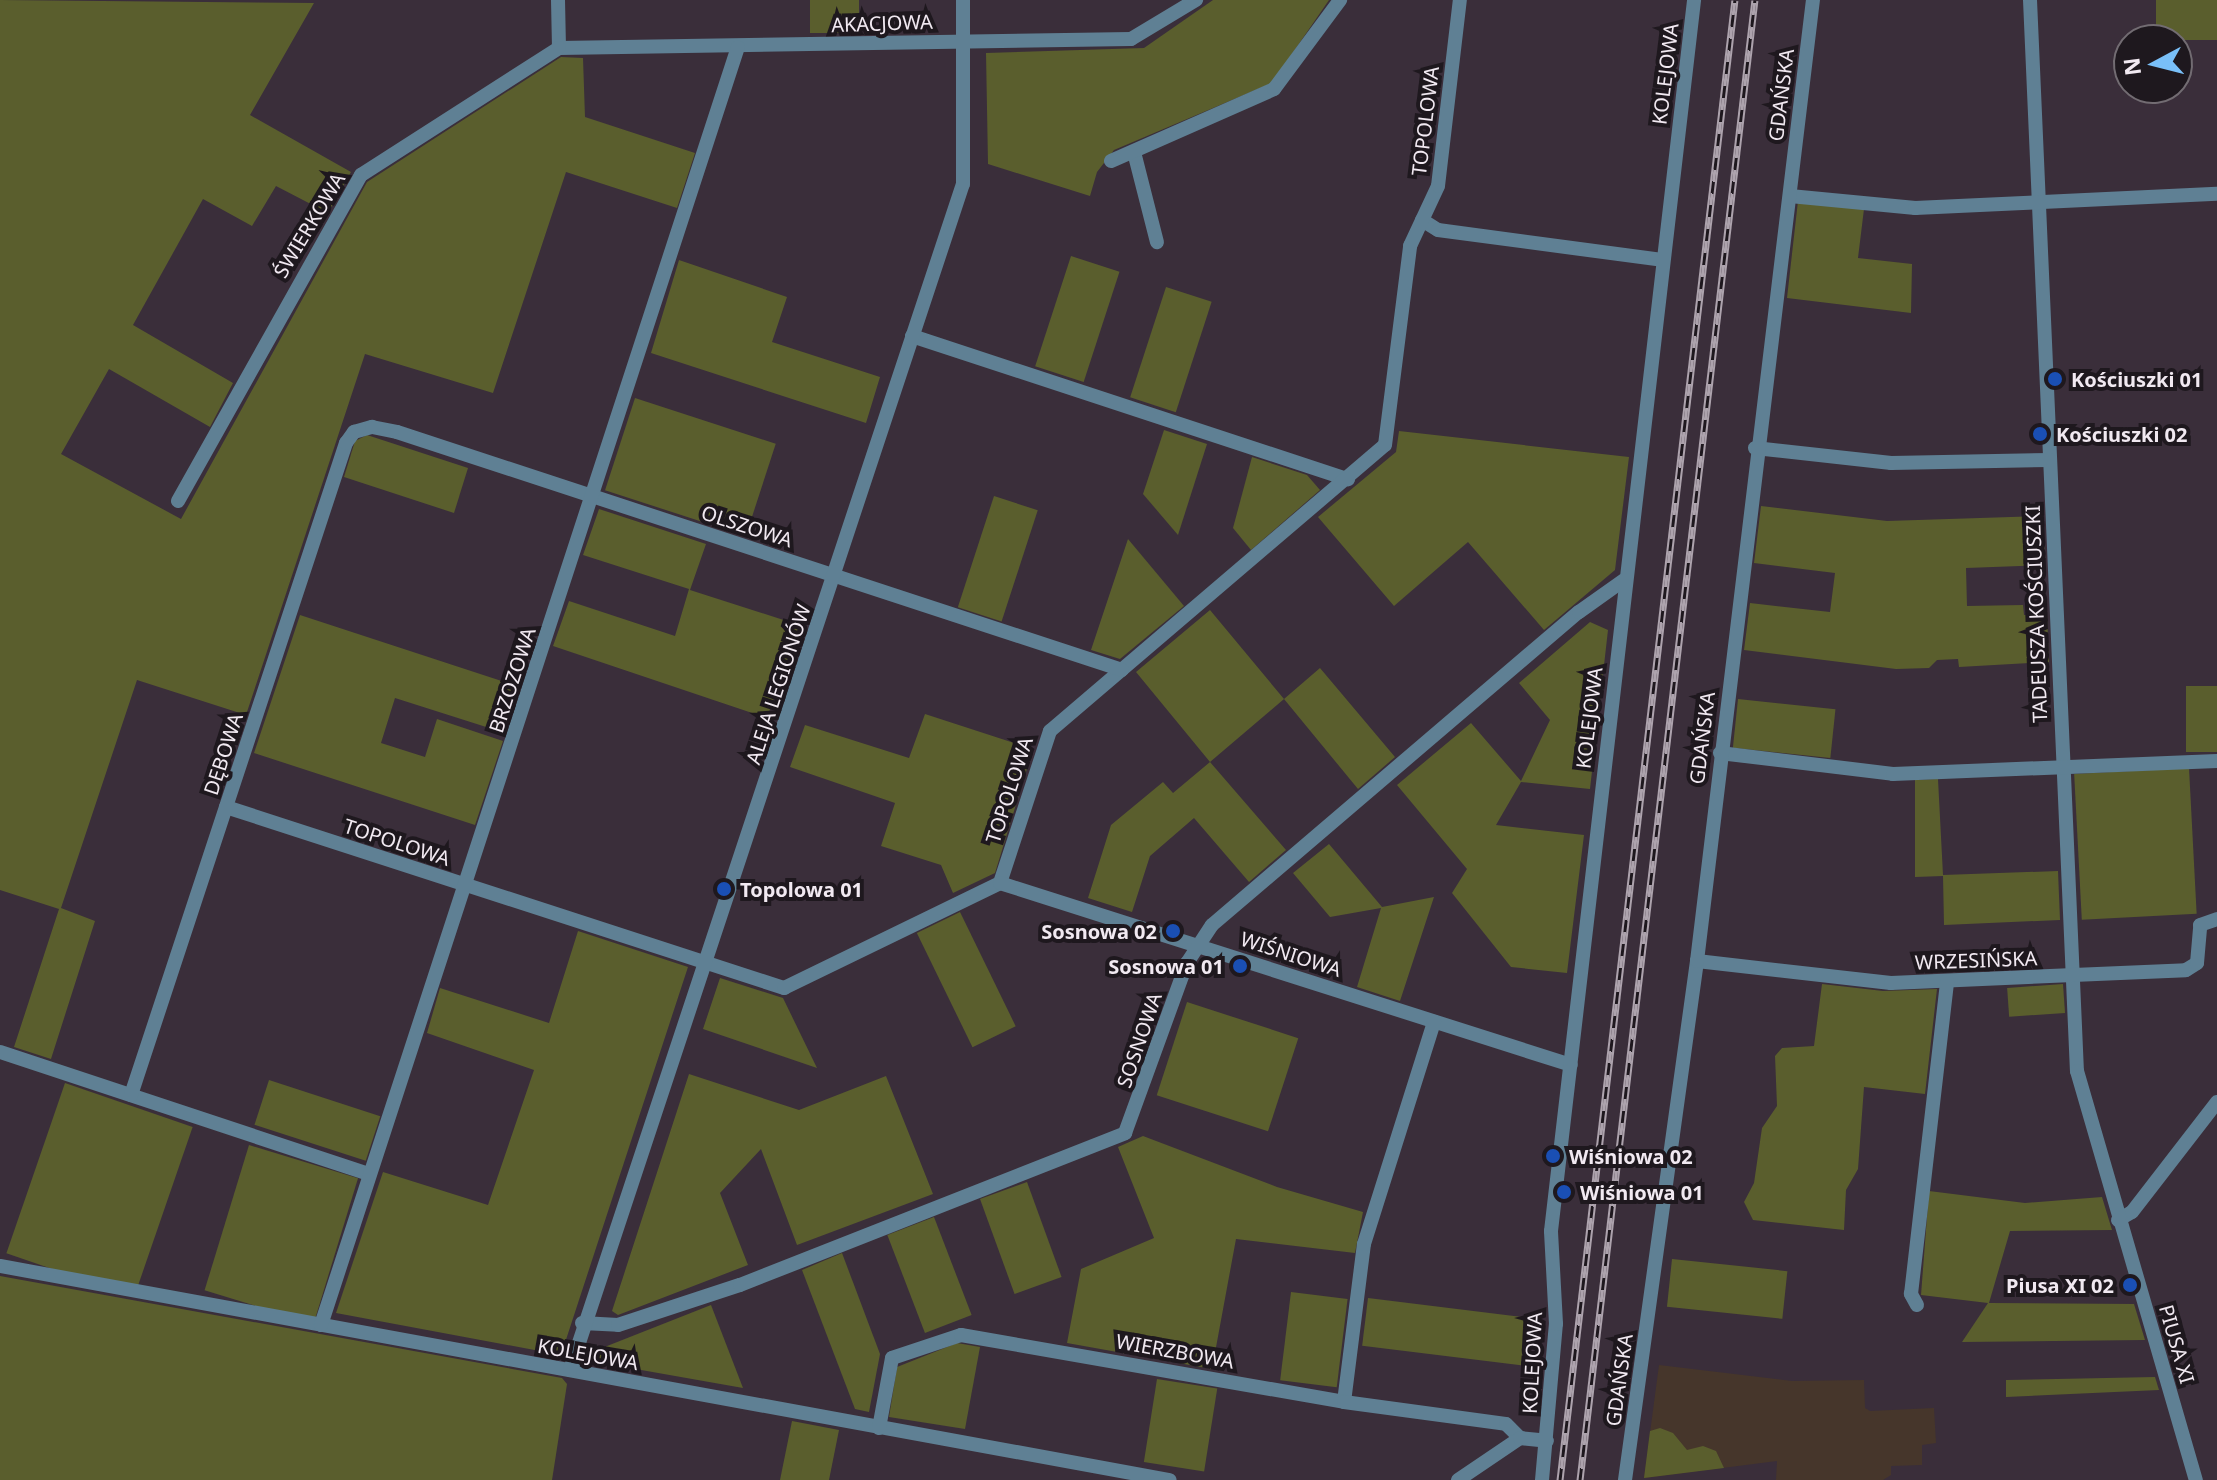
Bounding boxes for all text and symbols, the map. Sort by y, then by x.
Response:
street label: AKACJOWA [831,9,933,37]
street label: KOLEJOWA [1647,22,1683,126]
north arrow [2113,24,2193,104]
street label: GDAŃSKA [1763,47,1799,143]
text: N [2115,56,2147,77]
street label: TOPOLOWA [1406,65,1444,177]
street label: ŚWIERKOWA [268,168,350,282]
place label: Kościuszki 01 [2071,367,2202,391]
marker: Kościuszki 01 [2046,370,2064,388]
place label: Kościuszki 02 [2056,422,2187,446]
marker: Kościuszki 02 [2031,425,2049,443]
street label: OLSZOWA [698,500,796,552]
street label: TADEUSZA KOŚCIUSZKI [2020,505,2052,723]
street label: ALEJA LEGIONÓW [741,601,815,767]
street label: BRZOZOWA [484,624,540,736]
street label: KOLEJOWA [1571,666,1607,770]
street label: GDAŃSKA [1684,690,1720,786]
street label: DĘBOWA [198,710,248,798]
street label: TOPOLOWA [981,734,1037,846]
street label: TOPOLOWA [341,814,453,870]
place label: Topolowa 01 [740,877,863,901]
marker: Topolowa 01 [715,880,733,898]
place label: Sosnowa 02 [1041,919,1157,943]
marker: Sosnowa 02 [1164,922,1182,940]
street label: WIŚNIOWA [1238,926,1344,982]
street label: WRZESIŃSKA [1914,946,2038,974]
place label: Sosnowa 01 [1108,954,1224,978]
marker: Sosnowa 01 [1231,957,1249,975]
street label: SOSNOWA [1112,989,1166,1091]
place label: Wiśniowa 02 [1569,1144,1693,1168]
marker: Wiśniowa 02 [1544,1147,1562,1165]
place label: Wiśniowa 01 [1580,1180,1704,1204]
marker: Wiśniowa 01 [1555,1183,1573,1201]
place label: Piusa XI 02 [2006,1273,2114,1297]
marker: Piusa XI 02 [2121,1276,2139,1294]
street label: PIUSA XI [2154,1302,2200,1386]
street label: KOLEJOWA [1517,1312,1547,1414]
street label: WIERZBOWA [1114,1329,1236,1373]
street label: GDAŃSKA [1601,1332,1637,1428]
street label: KOLEJOWA [536,1333,640,1375]

